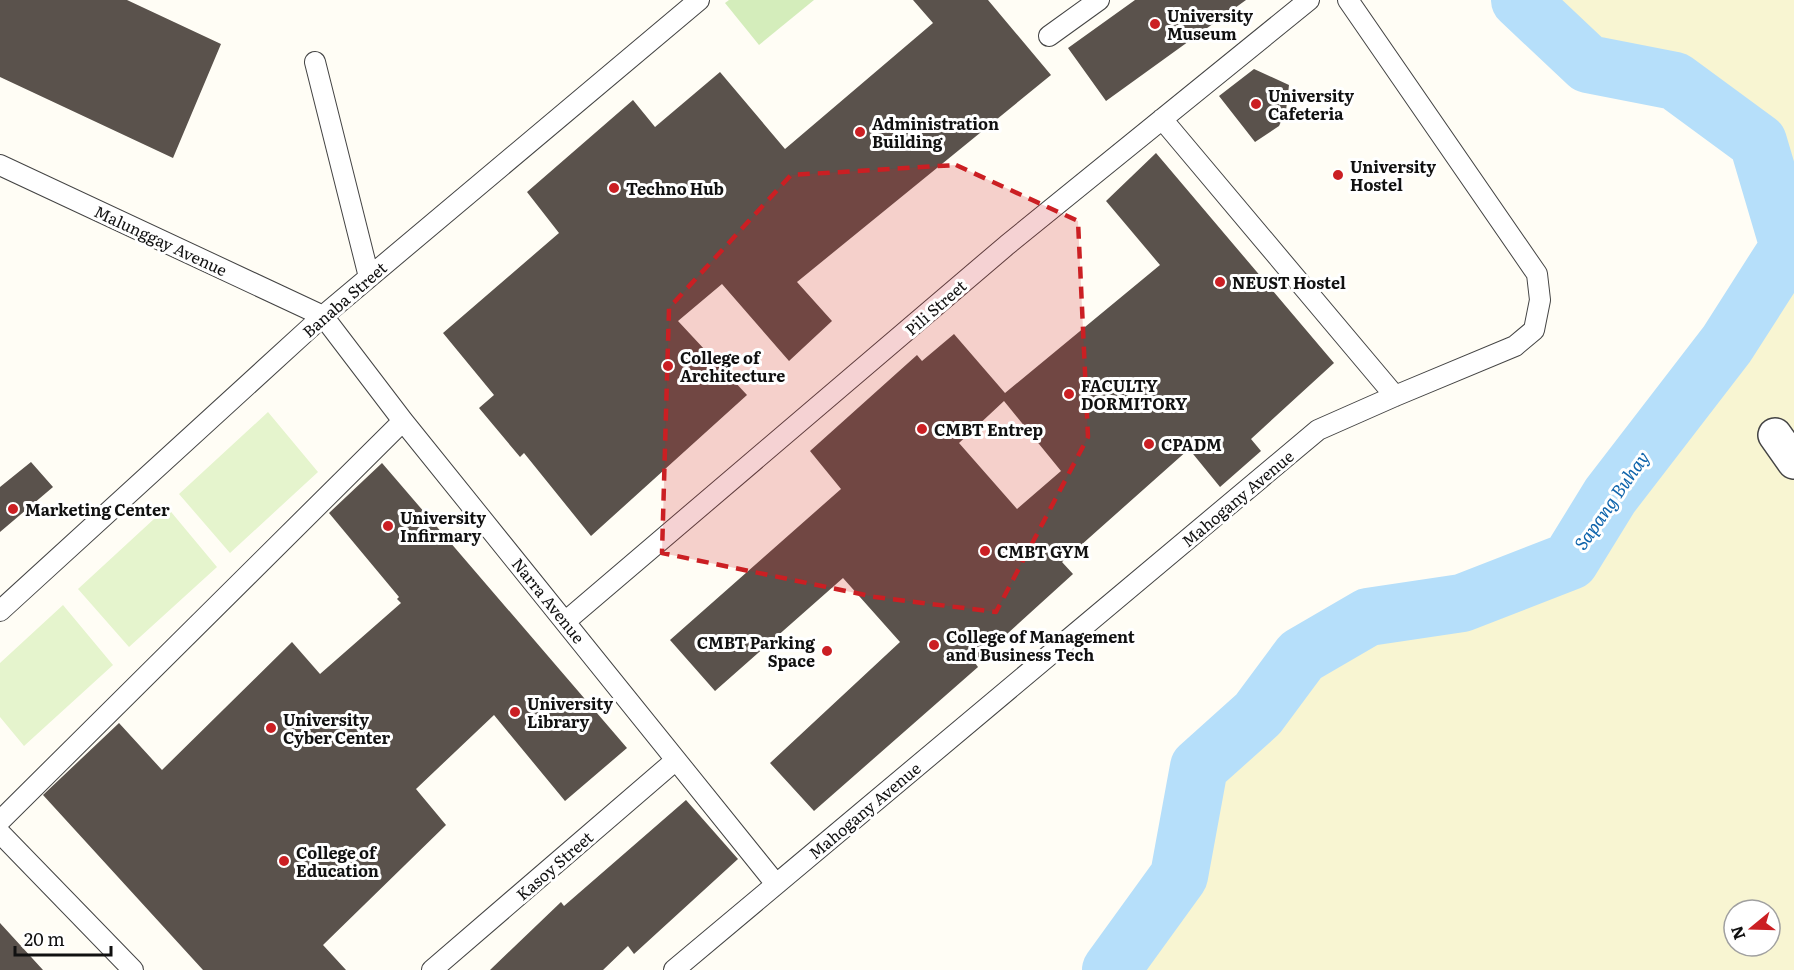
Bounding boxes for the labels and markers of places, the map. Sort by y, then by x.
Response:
place label: University Museum [1167,3,1253,45]
marker: University Museum [1148,17,1162,31]
place label: University Cafeteria [1268,83,1354,125]
marker: University Cafeteria [1249,97,1263,111]
place label: Administration Building [872,111,999,153]
marker: Administration Building [853,125,867,139]
place label: University Hostel [1350,154,1436,196]
marker: University Hostel [1331,168,1345,182]
place label: Techno Hub [626,176,724,200]
marker: Techno Hub [607,181,621,195]
place label: NEUST Hostel [1232,270,1346,294]
marker: NEUST Hostel [1213,275,1227,289]
place label: College of Architecture [680,345,785,387]
marker: College of Architecture [661,359,675,373]
place label: FACULTY DORMITORY [1081,373,1187,415]
marker: FACULTY DORMITORY [1062,387,1076,401]
place label: CMBT Entrep [934,417,1043,441]
marker: CMBT Entrep [915,422,929,436]
place label: CPADM [1161,432,1222,456]
marker: CPADM [1142,437,1156,451]
place label: Marketing Center [25,497,170,521]
marker: Marketing Center [6,502,20,516]
place label: University Infirmary [400,505,486,547]
marker: University Infirmary [381,519,395,533]
place label: CMBT GYM [997,539,1089,563]
marker: CMBT GYM [978,544,992,558]
place label: College of Management and Business Tech [946,624,1135,666]
place label: CMBT Parking Space [697,630,815,672]
marker: College of Management and Business Tech [927,638,941,652]
marker: CMBT Parking Space [820,644,834,658]
place label: University Library [527,691,613,733]
marker: University Library [508,705,522,719]
place label: University Cyber Center [283,707,390,749]
marker: University Cyber Center [264,721,278,735]
place label: College of Education [296,840,379,882]
marker: College of Education [277,854,291,868]

